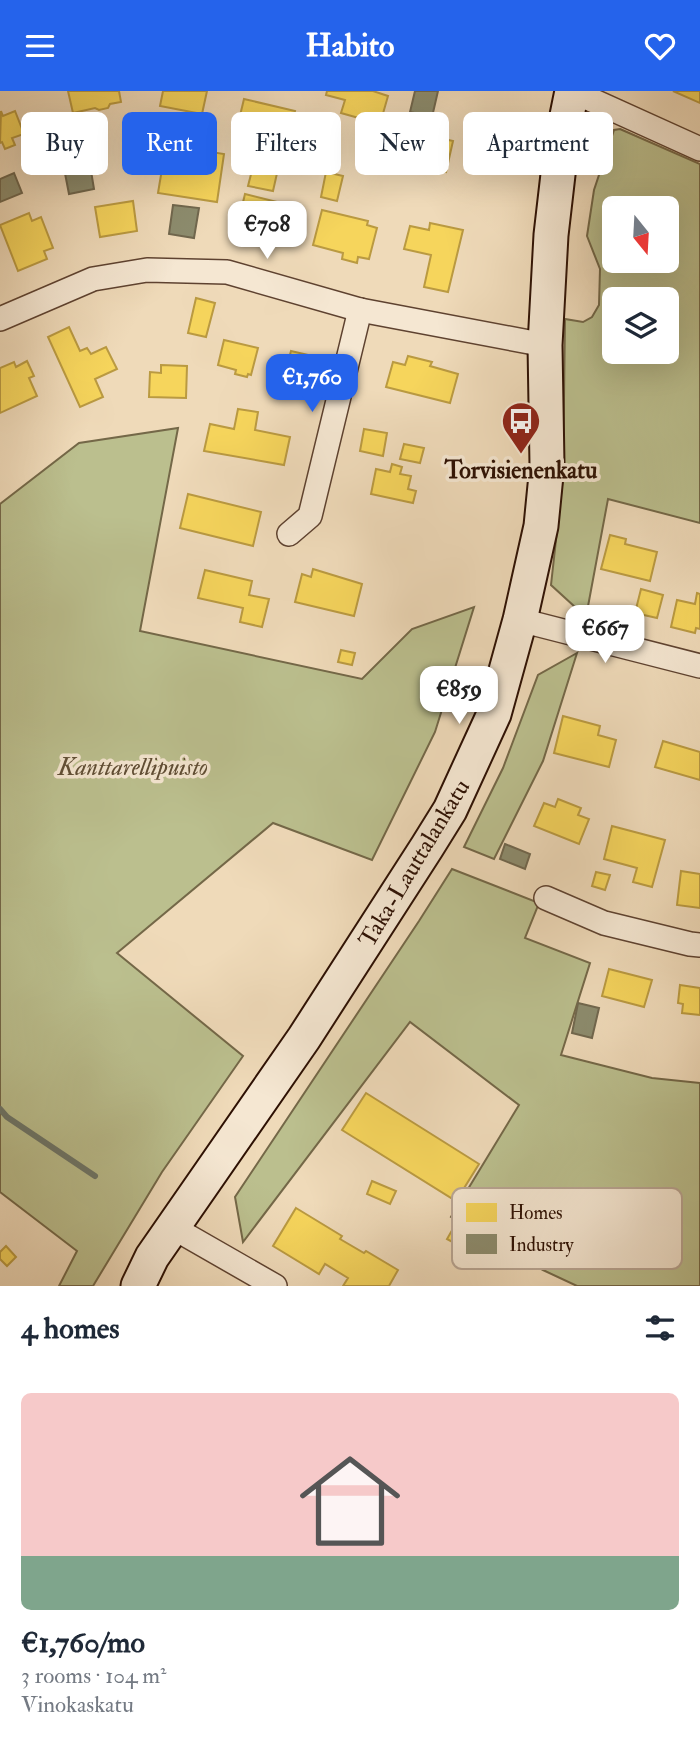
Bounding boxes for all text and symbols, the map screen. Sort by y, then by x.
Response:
text: Habito [306,26,394,66]
icon: menu [21,27,59,65]
icon: heart [641,27,679,65]
chip: Buy [21,112,108,175]
chip: Rent [122,112,217,175]
chip: Filters [231,112,341,175]
chip: New [355,112,449,175]
chip: Apartment [463,112,613,175]
north arrow [602,196,679,273]
map controls [602,196,679,364]
pin: €708 [226,201,308,261]
text: €708 [244,209,290,238]
button: layers [602,287,679,364]
pin: €1,760 [255,355,369,414]
text: €1,760 [282,362,342,391]
bus stop icon: Torvisienenkatu [500,400,542,455]
place label: Torvisienenkatu [444,455,598,486]
pin: €667 [564,605,646,665]
text: €667 [581,613,629,642]
pin: €859 [418,667,500,726]
text: €859 [436,674,482,703]
park label: Kanttarellipuisto [57,752,208,783]
street label: Taka-Lauttalankatu [352,773,477,953]
legend [452,1188,682,1269]
text: Homes [509,1201,563,1225]
text: Industry [509,1233,574,1257]
icon: filters [641,1309,679,1347]
text: 4 homes [21,1310,120,1347]
icon: home [287,1438,413,1564]
text: €1,760/mo [21,1624,145,1661]
text: 3 rooms · 104 m² [21,1661,167,1690]
text: Vinokaskatu [21,1690,134,1719]

